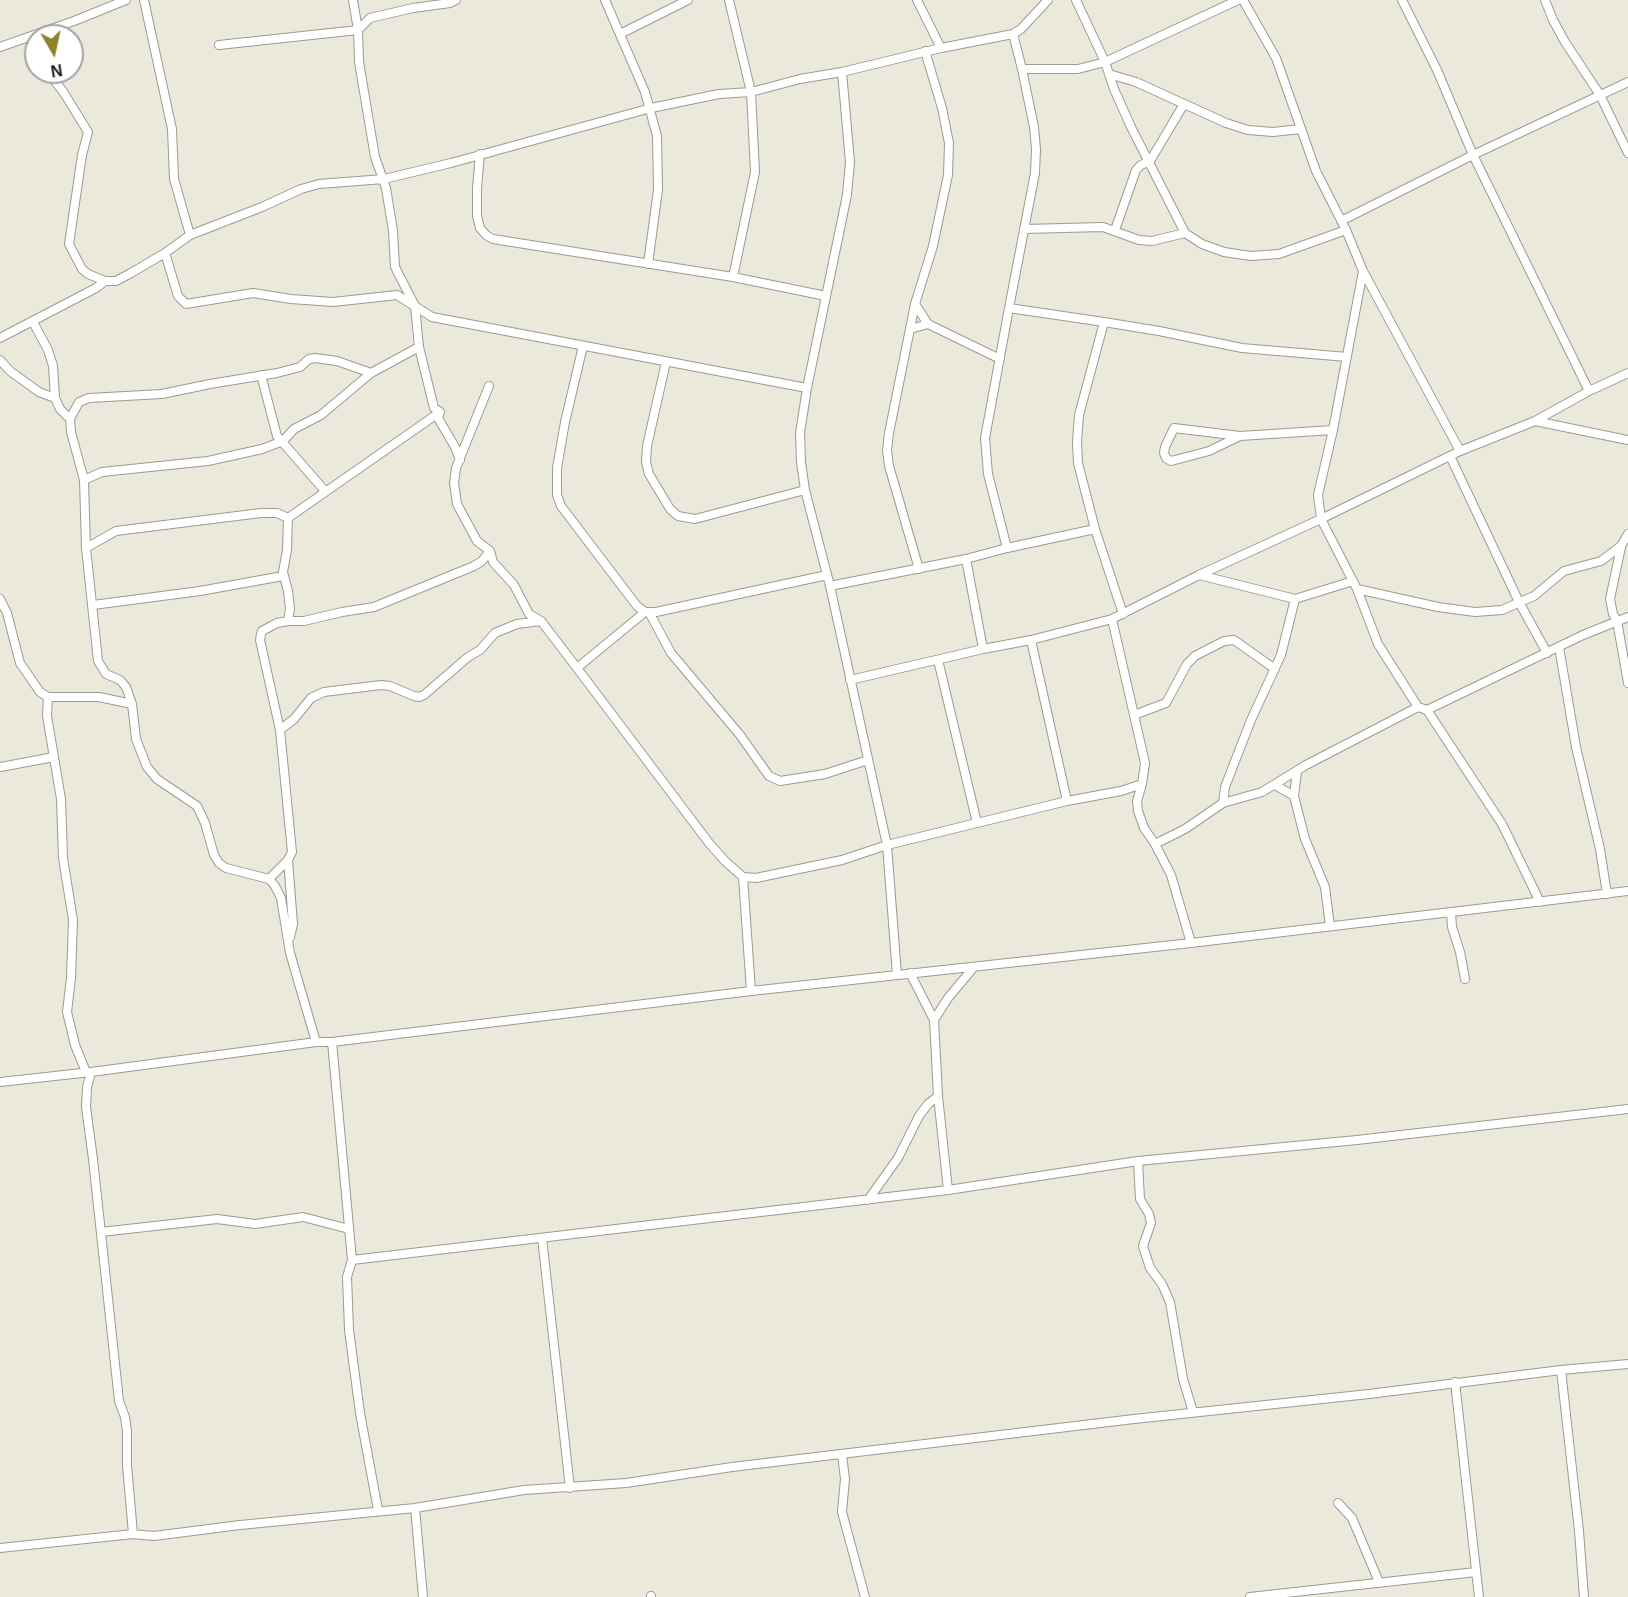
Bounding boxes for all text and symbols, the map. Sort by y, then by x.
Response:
north arrow [24,24,84,84]
text: N [50,61,64,80]

